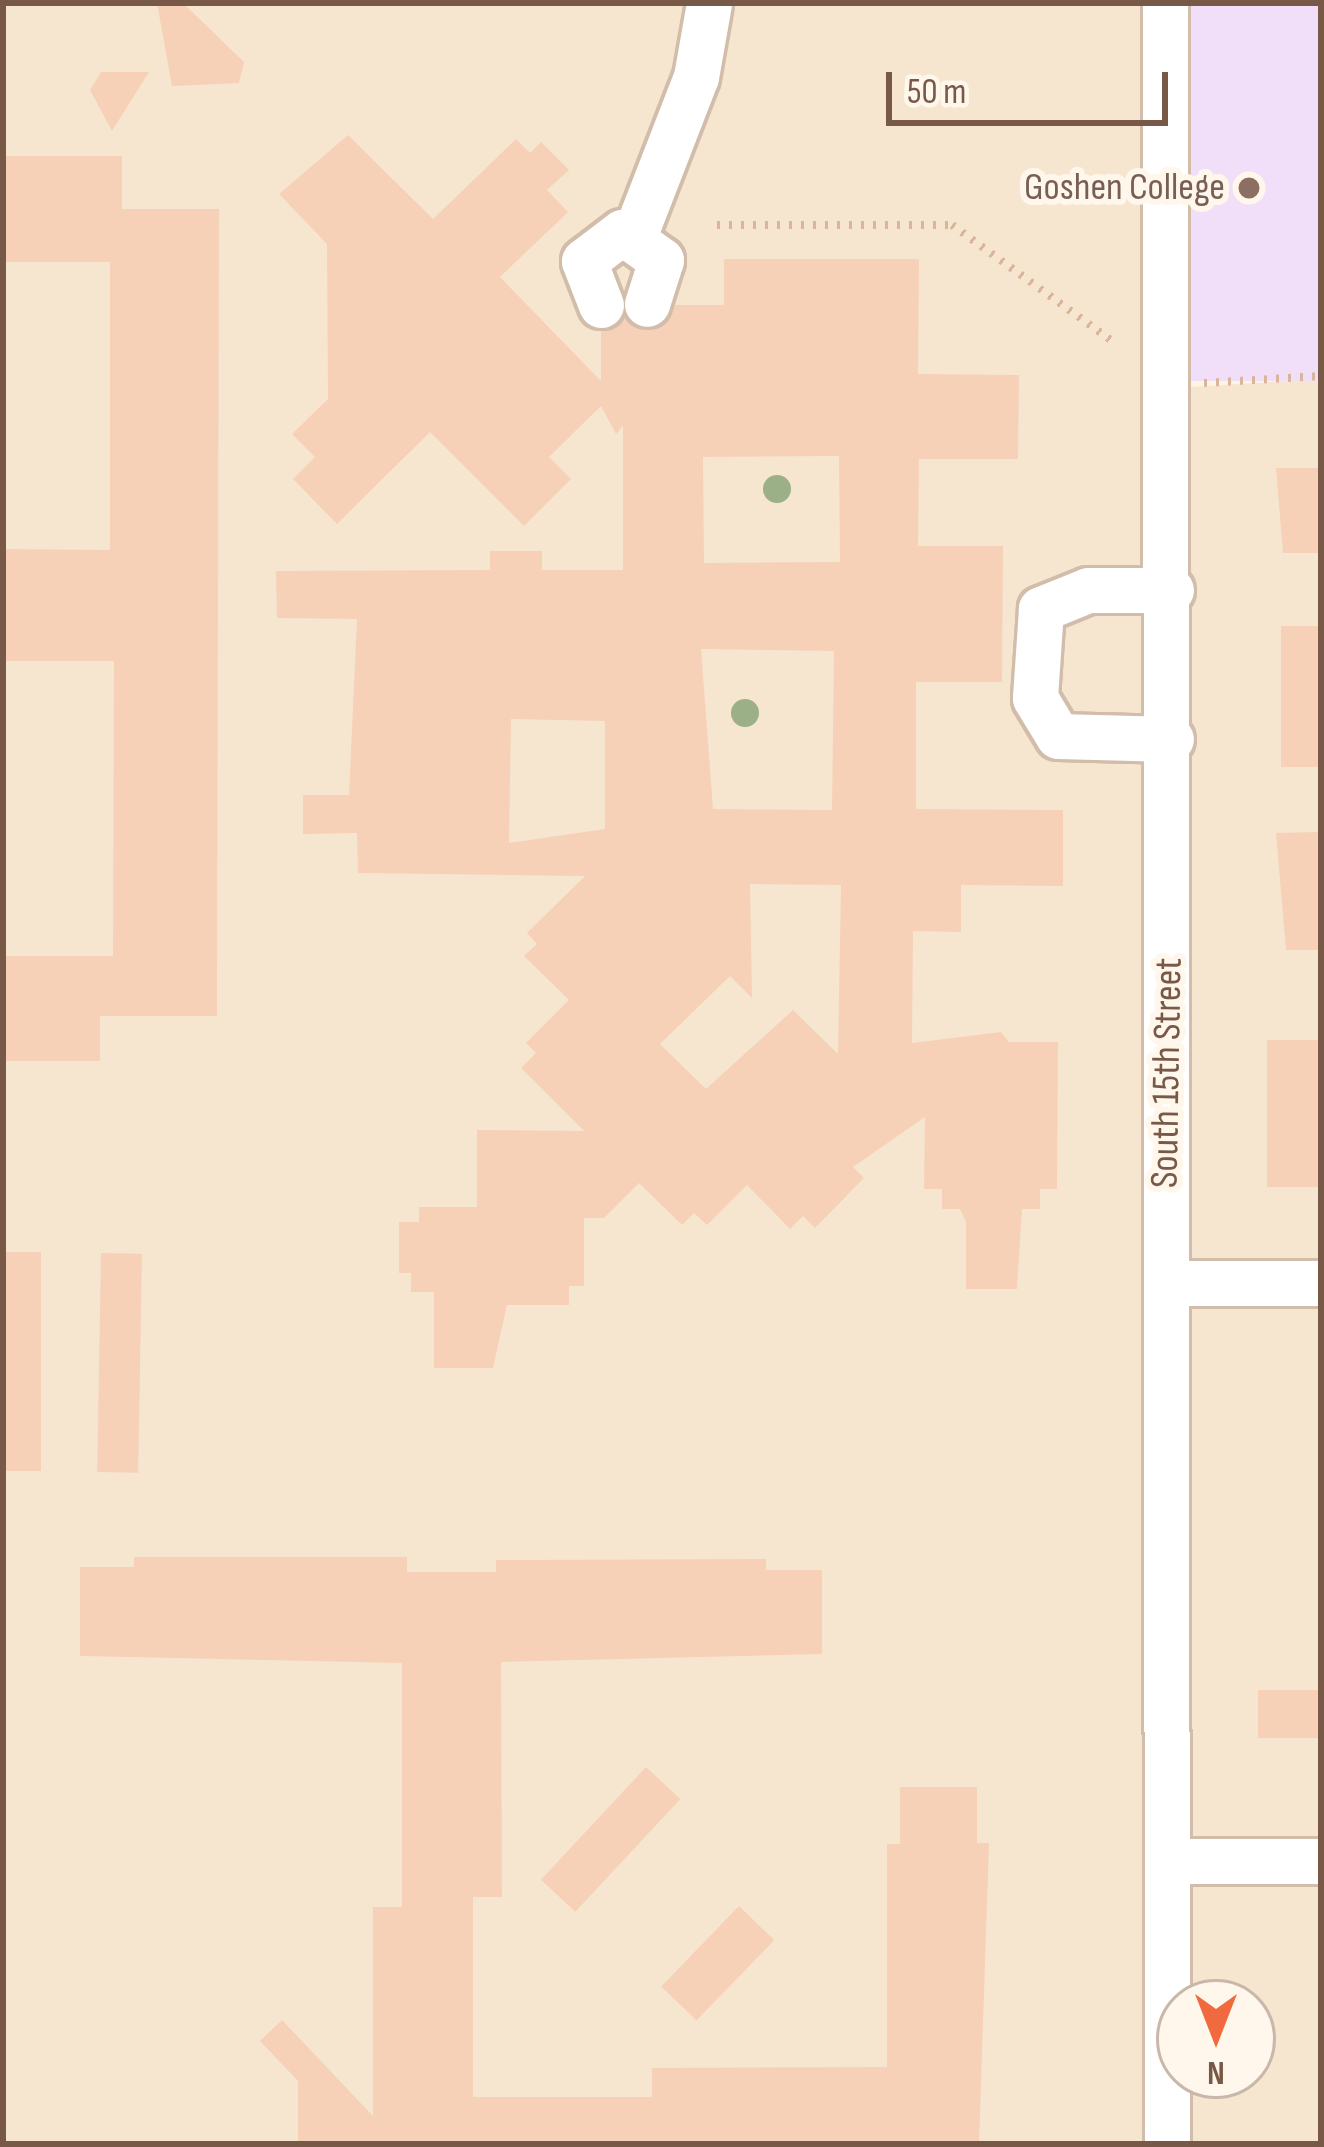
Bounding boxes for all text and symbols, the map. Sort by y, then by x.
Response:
scale bar [892,48,1174,122]
text: 50 m [907,71,966,114]
place label: Goshen College [1024,165,1225,211]
marker: Goshen College [1236,175,1262,201]
street label: South 15th Street [1143,957,1193,1189]
north arrow [1156,1979,1276,2099]
text: N [1207,2052,1225,2092]

